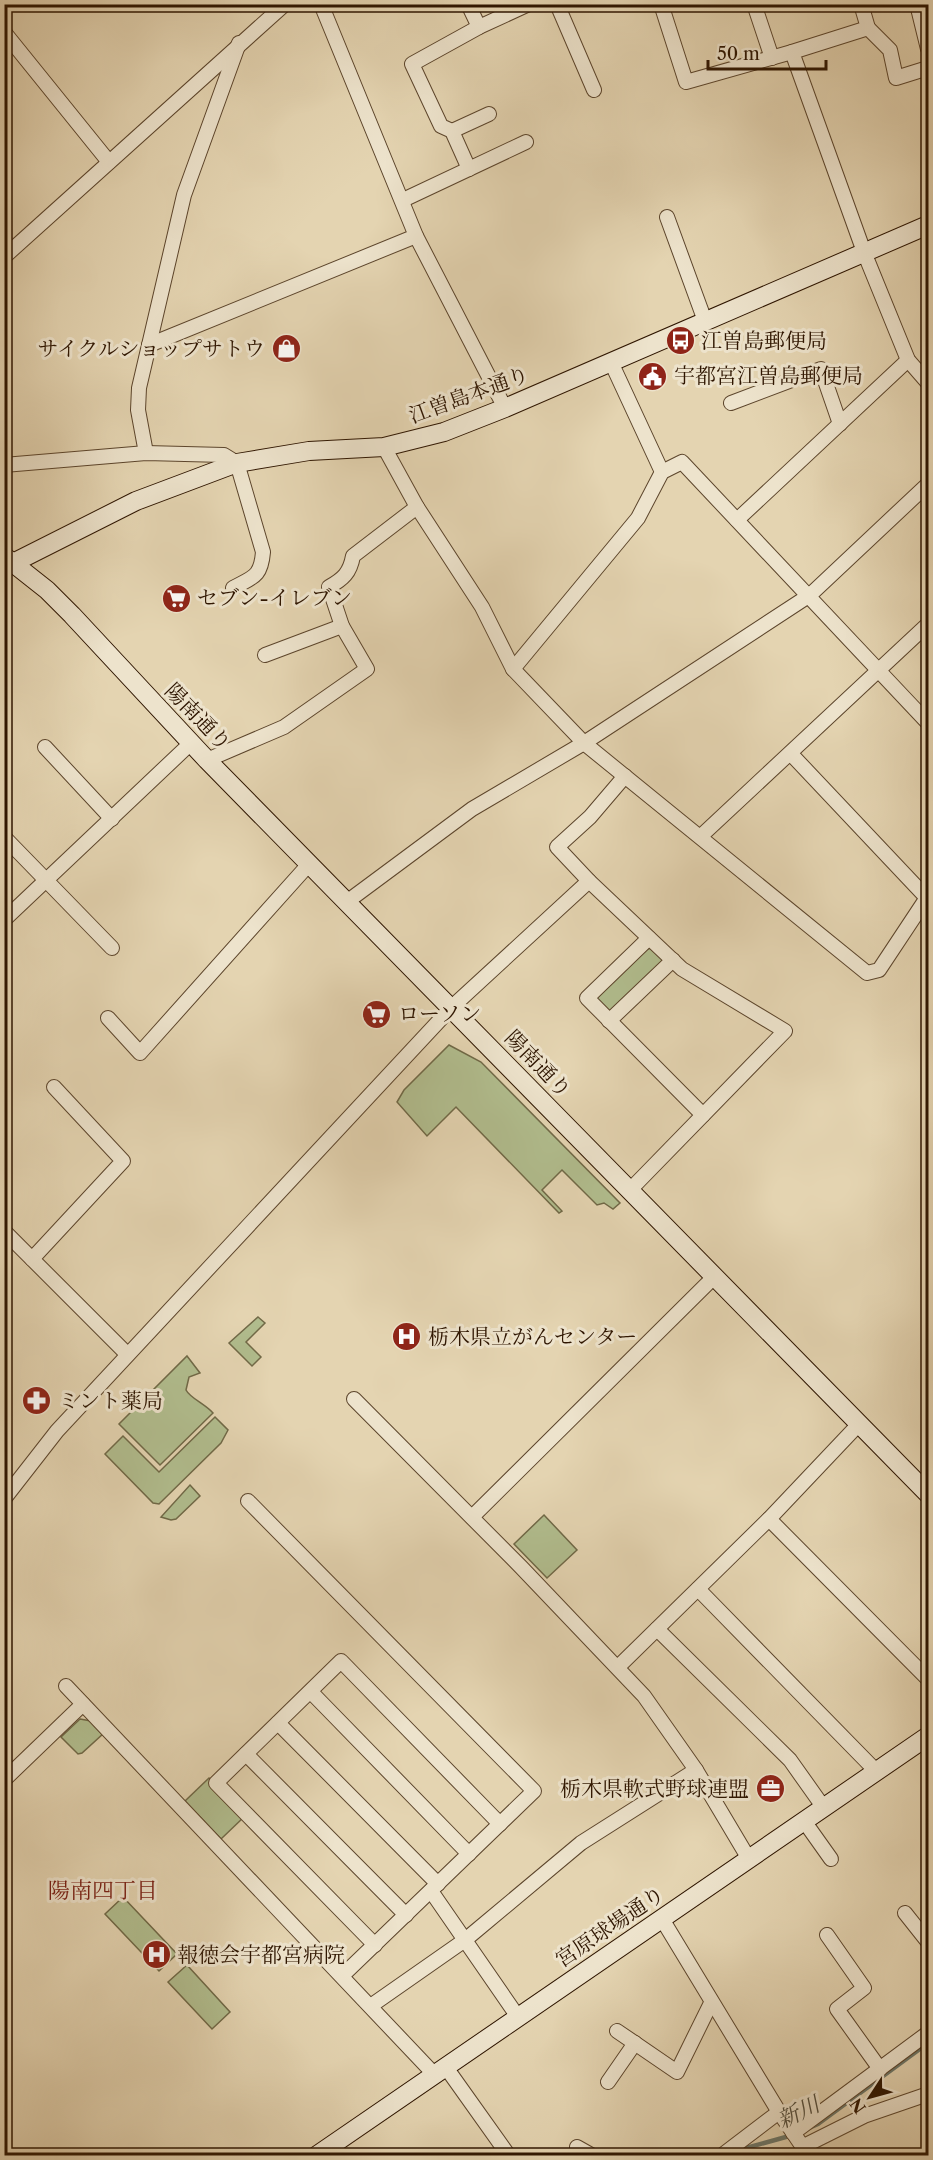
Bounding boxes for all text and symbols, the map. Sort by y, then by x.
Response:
scale bar [708,33,826,71]
text: 50 m [717,43,760,65]
bus stop icon: 江曽島郵便局 [664,325,696,357]
place label: 江曽島郵便局 [701,328,827,353]
shop icon: サイクルショップサトウ [270,333,302,365]
place label: サイクルショップサトウ [37,336,265,361]
public building icon: 宇都宮江曽島郵便局 [637,360,669,392]
street label: 江曽島本通り [405,361,532,428]
place label: 宇都宮江曽島郵便局 [674,363,863,388]
supermarket icon: セブン-イレブン [160,582,192,614]
place label: セブン-イレブン [197,585,352,610]
street label: 陽南通り [160,678,237,756]
supermarket icon: ローソン [361,998,393,1030]
place label: ローソン [398,1001,481,1026]
street label: 陽南通り [500,1025,577,1103]
hospital icon: 栃木県立がんセンター [391,1321,423,1353]
place label: 栃木県立がんセンター [428,1324,637,1349]
pharmacy icon: ミント薬局 [21,1385,53,1417]
place label: ミント薬局 [58,1388,163,1413]
office icon: 栃木県軟式野球連盟 [754,1773,786,1805]
place label: 栃木県軟式野球連盟 [560,1776,749,1801]
district label: 陽南四丁目 [48,1877,158,1904]
street label: 宮原球場通り [551,1881,669,1972]
hospital icon: 報徳会宇都宮病院 [140,1939,172,1971]
place label: 報徳会宇都宮病院 [177,1942,345,1967]
north arrow [840,2067,900,2127]
water label: 新川 [773,2090,826,2134]
text: N [846,2094,870,2117]

